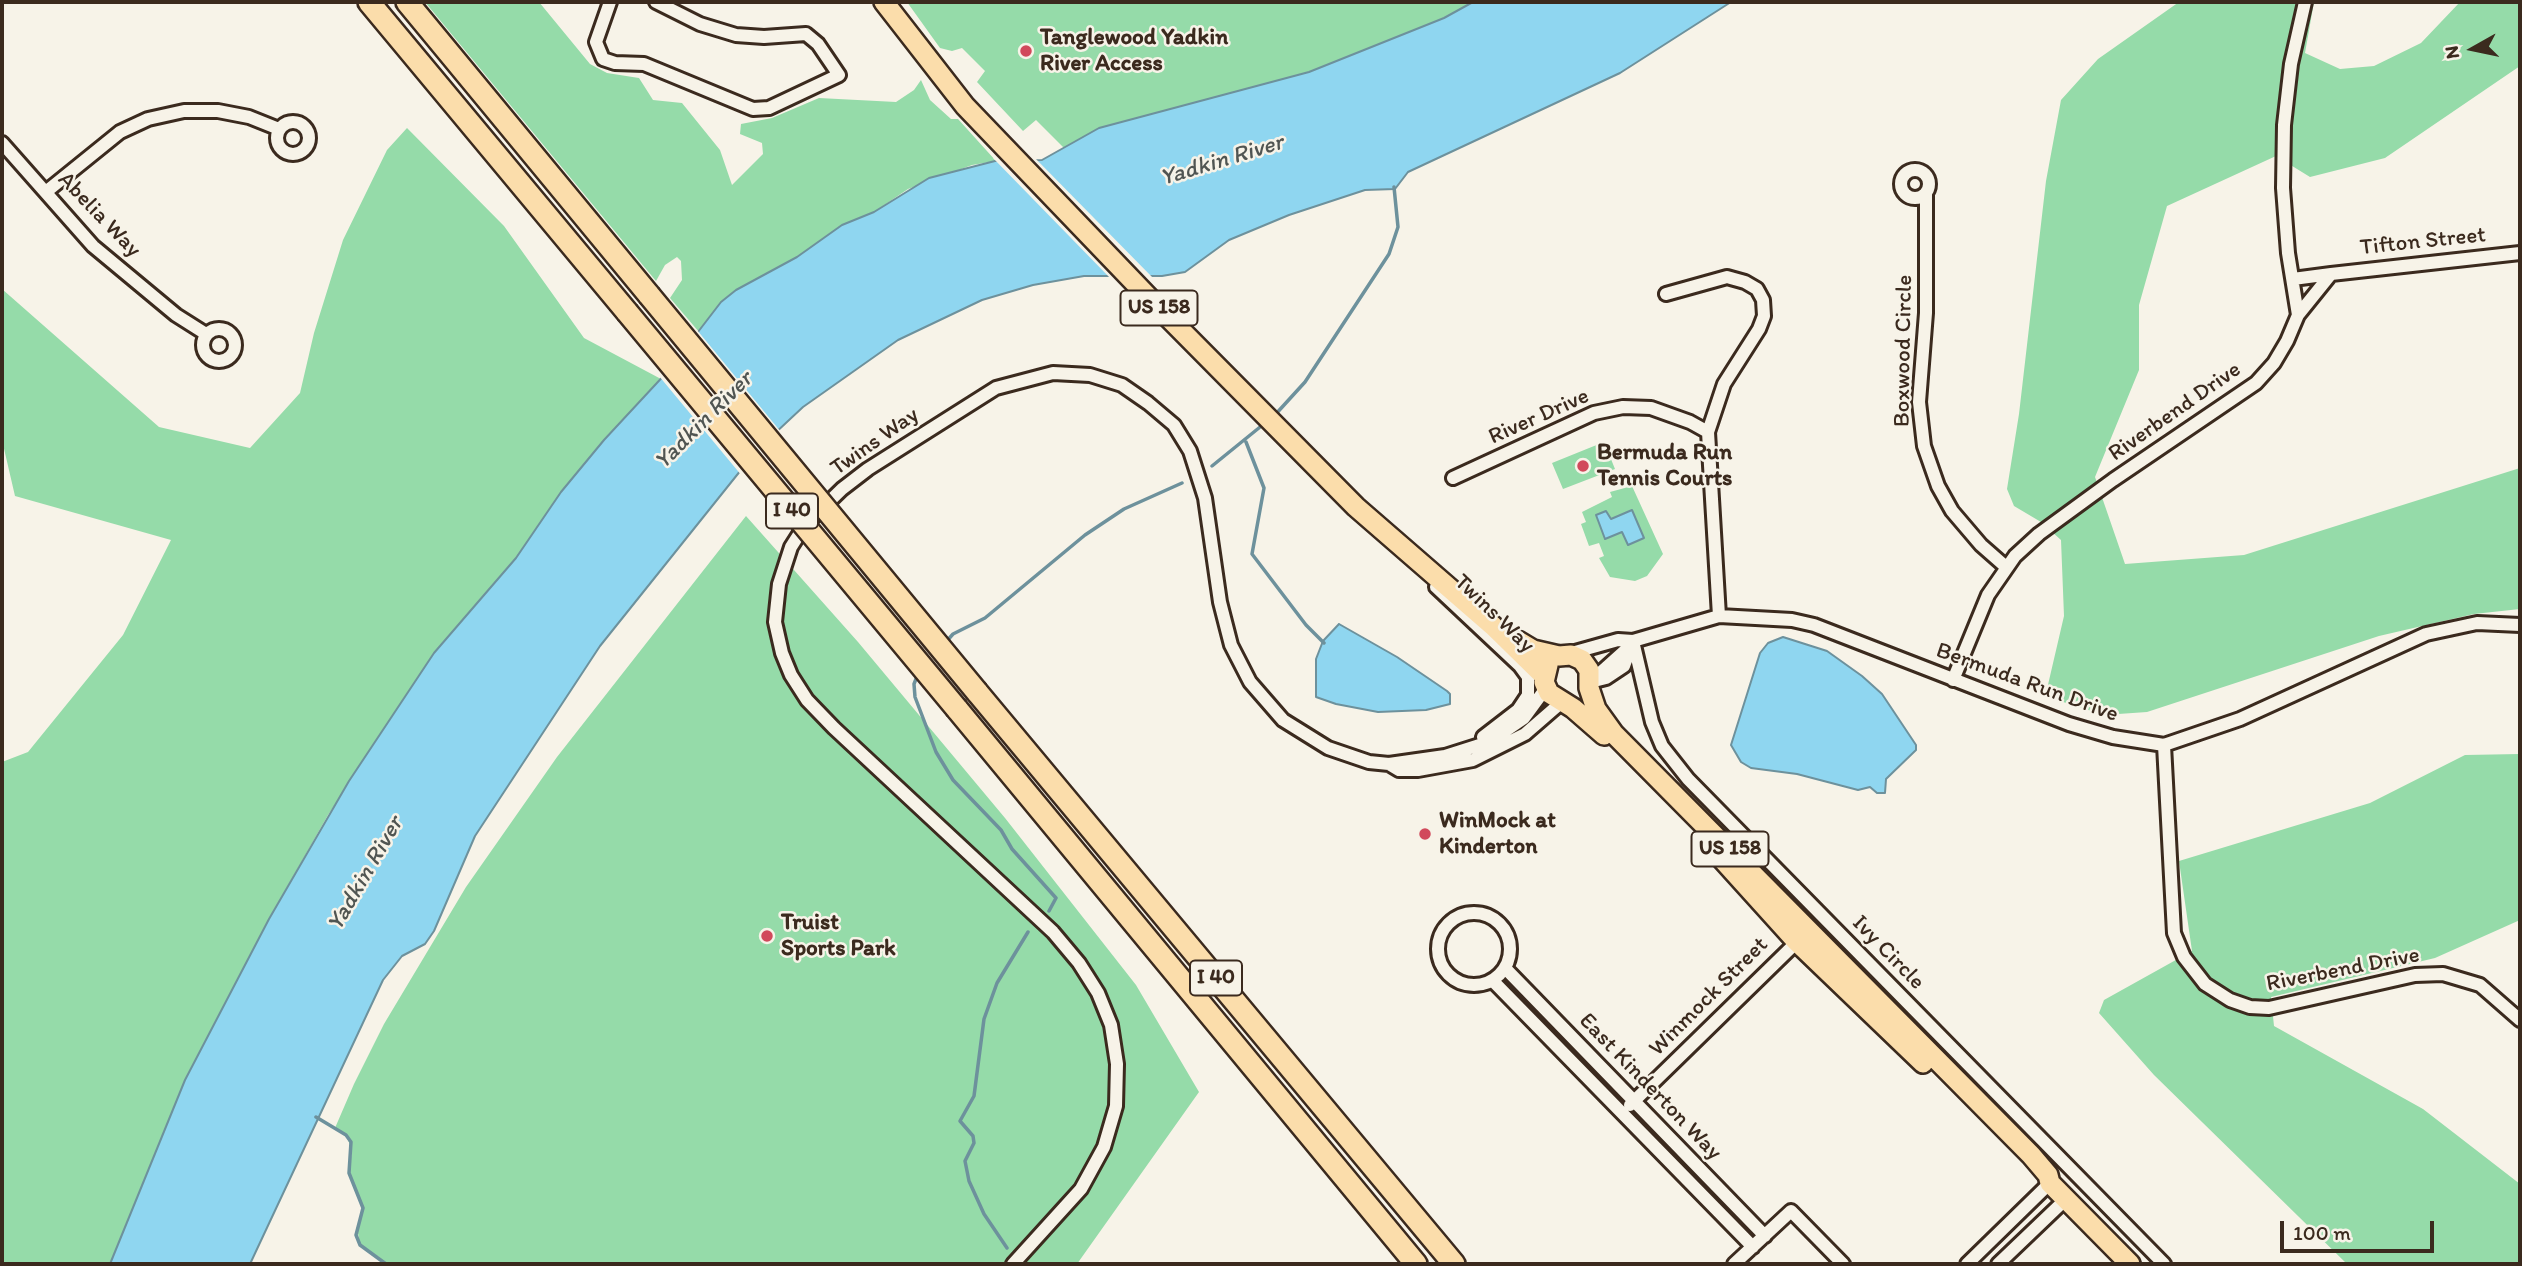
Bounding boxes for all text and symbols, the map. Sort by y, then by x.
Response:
north arrow [2438,14,2508,84]
place label: Tanglewood Yadkin River Access [1040,24,1228,78]
marker: Tanglewood Yadkin River Access [1018,43,1034,59]
text: N [2439,44,2464,61]
water label: Yadkin River [1157,129,1287,193]
street label: Abelia Way [51,166,147,264]
street label: Tifton Street [2359,222,2487,262]
street label: Boxwood Circle [1889,275,1919,427]
road number: US 158 [1120,290,1198,326]
street label: Riverbend Drive [2103,356,2247,468]
water label: Yadkin River [649,366,759,476]
street label: River Drive [1485,383,1593,451]
street label: Twins Way [826,402,924,482]
place label: Bermuda Run Tennis Courts [1597,439,1732,493]
marker: Bermuda Run Tennis Courts [1575,458,1591,474]
road number: I 40 [766,494,818,528]
street label: Twins Way [1448,569,1540,659]
street label: Bermuda Run Drive [1932,637,2122,729]
place label: WinMock at Kinderton [1439,807,1556,861]
water label: Yadkin River [322,812,410,936]
marker: WinMock at Kinderton [1417,826,1433,842]
road number: US 158 [1692,832,1768,866]
place label: Truist Sports Park [781,909,896,963]
street label: Ivy Circle [1846,910,1930,996]
marker: Truist Sports Park [759,928,775,944]
street label: Winmock Street [1644,932,1774,1062]
street label: Riverbend Drive [2264,942,2422,998]
road number: I 40 [1190,960,1242,996]
street label: East Kinderton Way [1573,1008,1727,1166]
scale bar [2284,1206,2438,1250]
text: 100 m [2293,1220,2351,1245]

